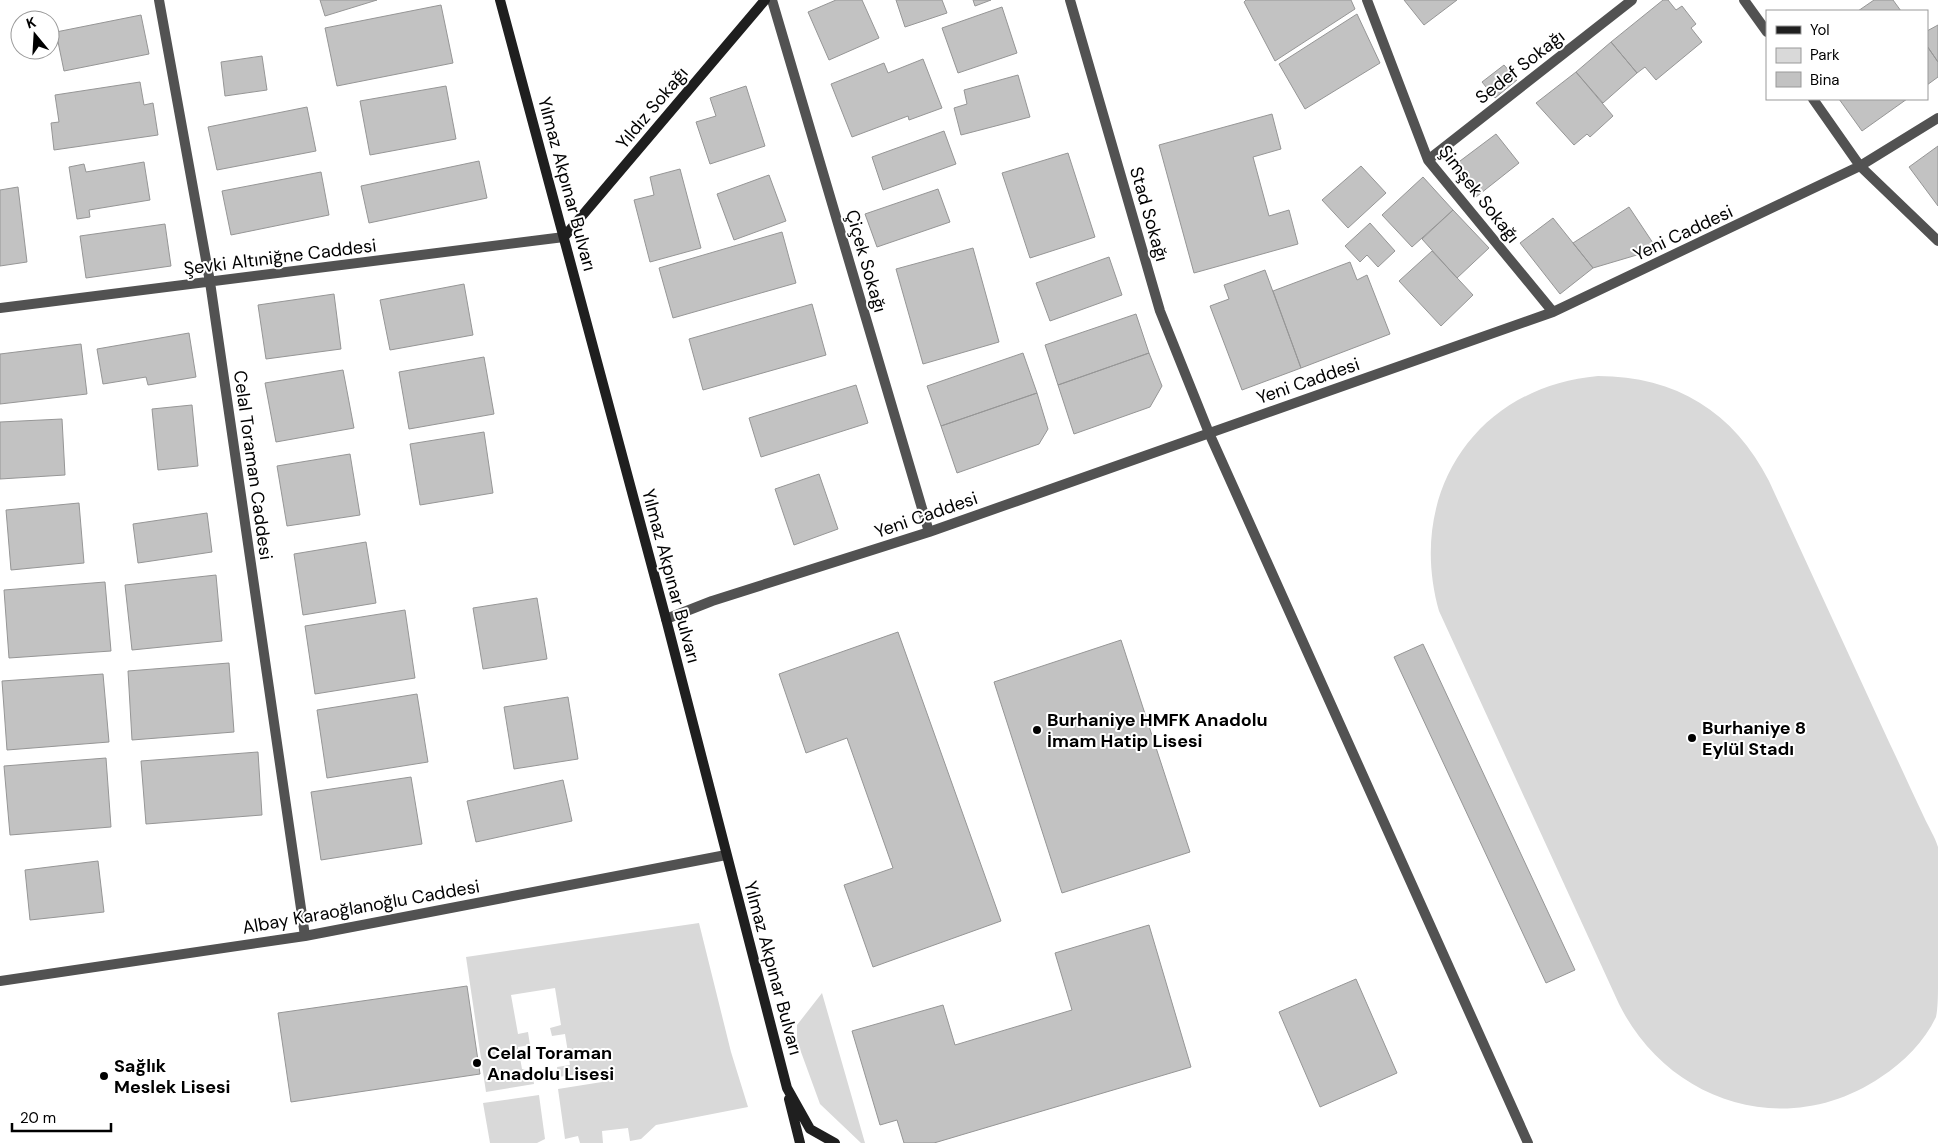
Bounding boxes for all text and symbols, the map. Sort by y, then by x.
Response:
north arrow [10,10,60,60]
legend [1766,10,1928,100]
text: K [24,13,38,33]
text: Yol [1810,20,1830,40]
street label: Sedef Sokağı [1470,25,1570,109]
text: Park [1810,45,1840,65]
street label: Yıldız Sokağı [611,62,693,154]
text: Bina [1810,70,1839,90]
street label: Yılmaz Akpınar Bulvarı [532,94,602,274]
street label: Şimşek Sokağı [1433,140,1525,248]
street label: Stad Sokağı [1124,164,1174,264]
street label: Yeni Caddesi [1629,199,1737,267]
street label: Çiçek Sokağı [840,207,892,315]
street label: Şevki Altıniğne Caddesi [182,233,378,281]
street label: Yeni Caddesi [1253,352,1363,410]
street label: Celal Toraman Caddesi [228,369,278,561]
street label: Yılmaz Akpınar Bulvarı [636,486,706,666]
street label: Yeni Caddesi [871,486,981,544]
place label: Burhaniye HMFK Anadolu İmam Hatip Lisesi [1047,708,1268,753]
place label: Burhaniye 8 Eylül Stadı [1702,716,1806,761]
marker: Burhaniye HMFK Anadolu İmam Hatip Lisesi [1031,724,1043,736]
marker: Burhaniye 8 Eylül Stadı [1686,732,1698,744]
street label: Albay Karaoğlanoğlu Caddesi [240,874,482,940]
street label: Yılmaz Akpınar Bulvarı [738,878,808,1058]
place label: Celal Toraman Anadolu Lisesi [487,1041,614,1086]
place label: Sağlık Meslek Lisesi [114,1054,231,1099]
marker: Celal Toraman Anadolu Lisesi [471,1057,483,1069]
marker: Sağlık Meslek Lisesi [98,1070,110,1082]
scale bar [12,1100,111,1132]
text: 20 m [20,1108,56,1128]

